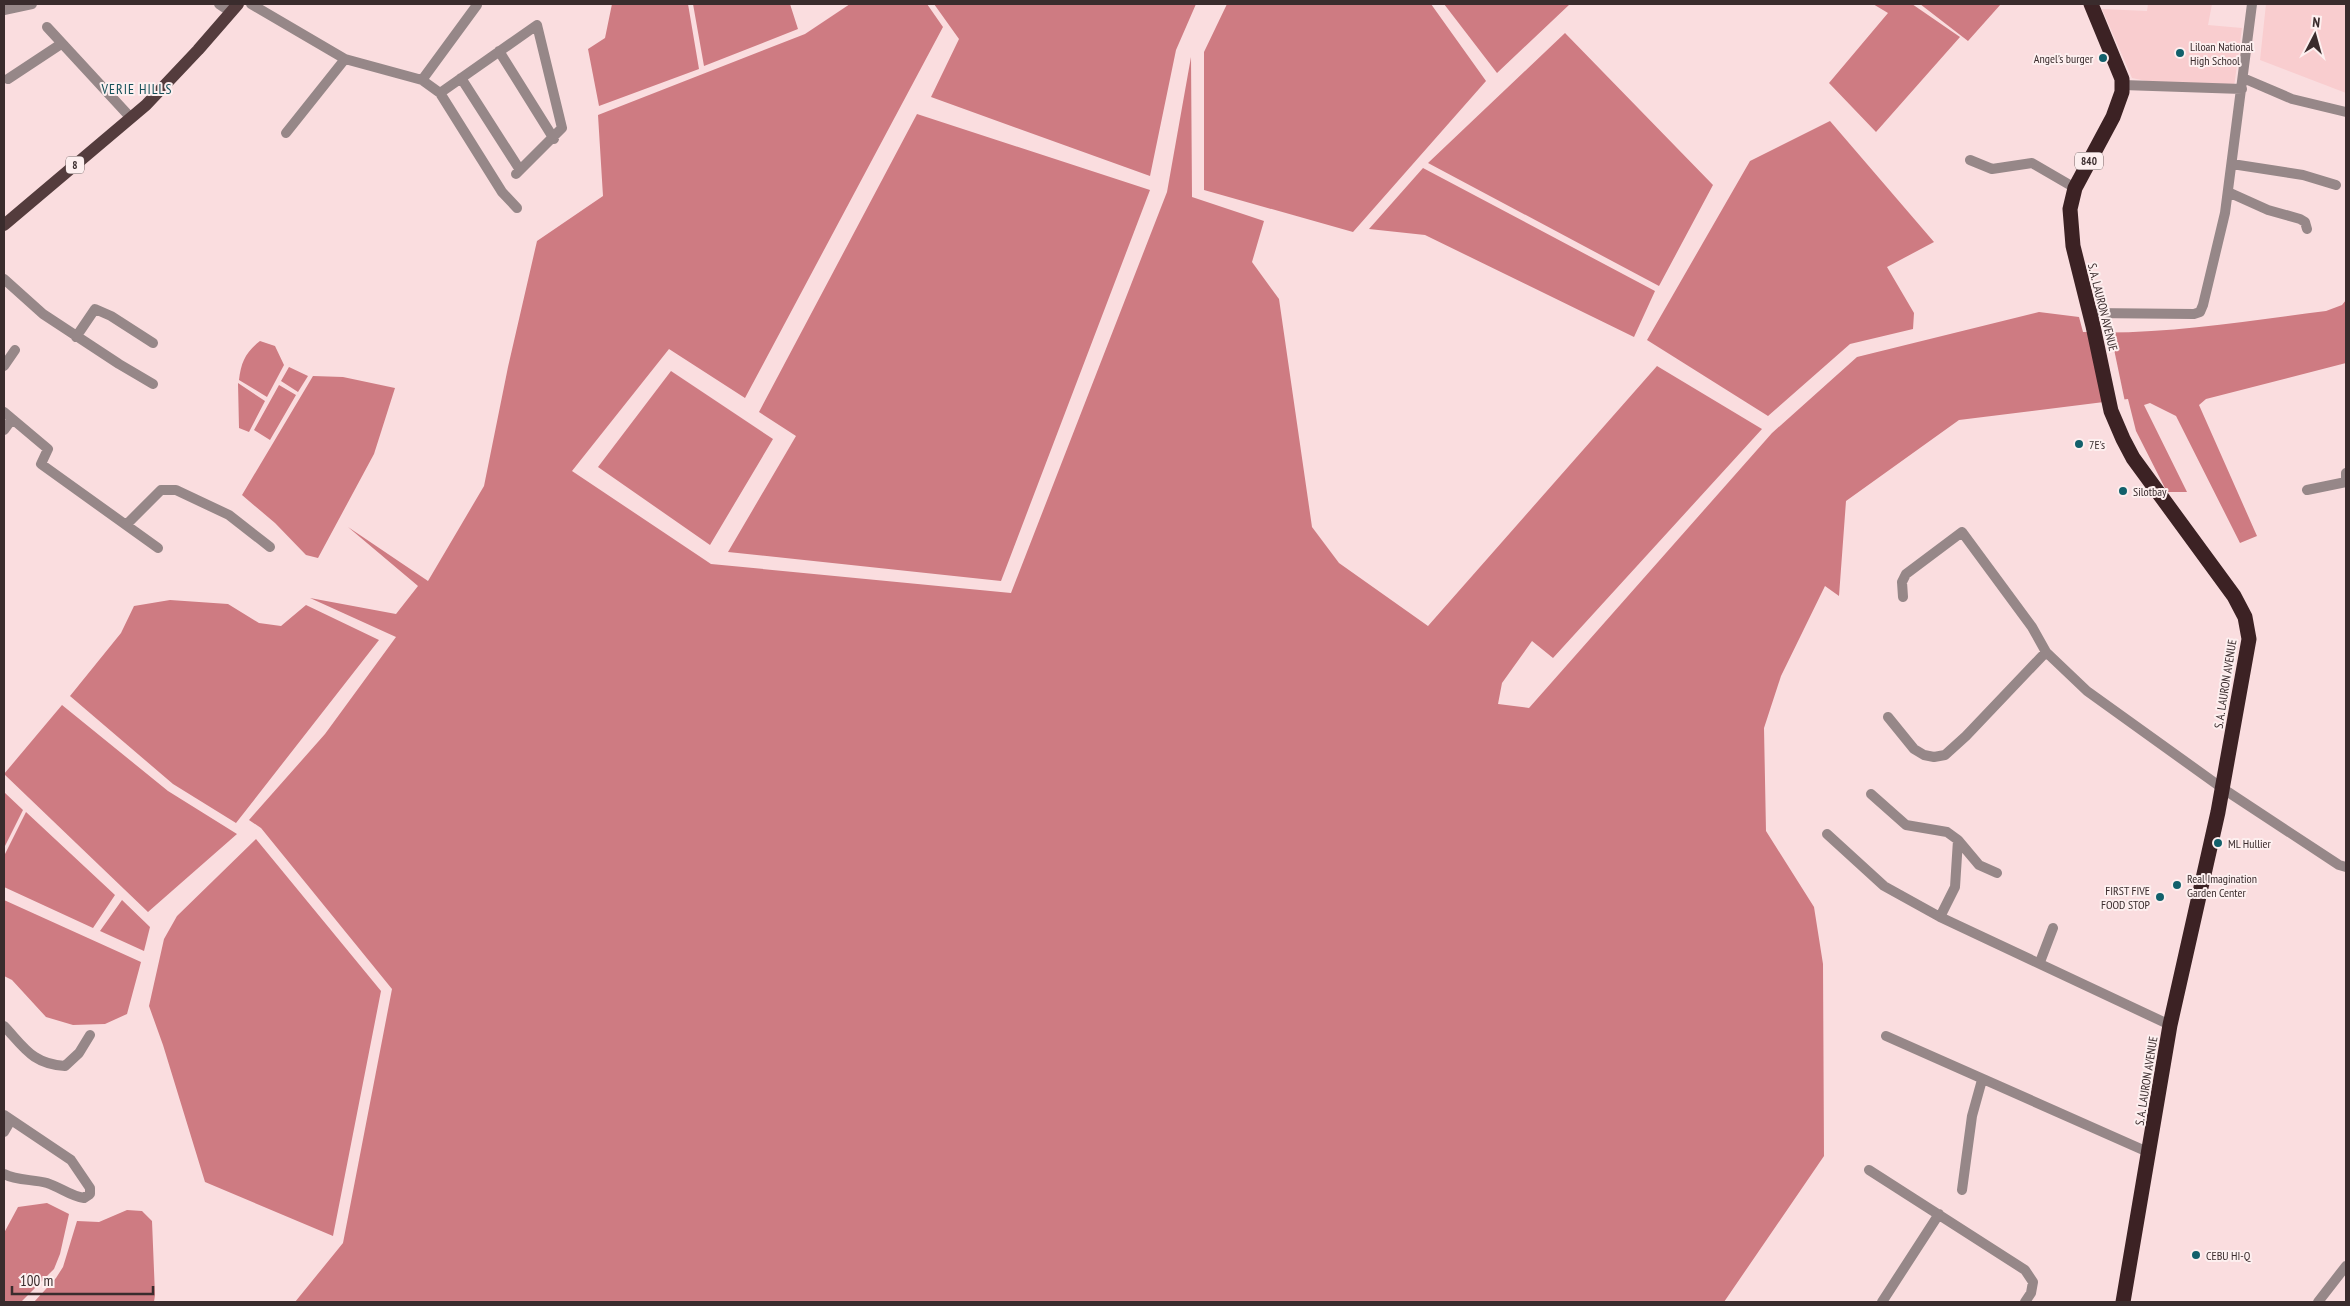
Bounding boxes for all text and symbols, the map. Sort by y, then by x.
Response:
north arrow [2290,10,2340,60]
text: N [2312,13,2321,31]
place label: Liloan National High School [2190,39,2254,68]
marker: Liloan National High School [2174,47,2186,59]
place label: Angel's burger [2034,51,2094,66]
marker: Angel's burger [2097,52,2109,64]
district label: VERIE HILLS [101,80,172,98]
road number: 840 [2075,153,2103,170]
road number: 8 [66,156,84,174]
street label: S. A. LAURON AVENUE [2085,262,2121,352]
place label: 7E's [2089,437,2105,452]
marker: 7E's [2073,438,2085,450]
place label: Silotbay [2133,484,2167,499]
marker: Silotbay [2117,485,2129,497]
street label: S. A. LAURON AVENUE [2211,638,2239,730]
place label: ML Hullier [2228,836,2272,851]
marker: ML Hullier [2212,837,2224,849]
place label: Real Imagination Garden Center [2187,871,2257,900]
marker: Real Imagination Garden Center [2171,879,2183,891]
place label: FIRST FIVE FOOD STOP [2101,883,2151,912]
marker: FIRST FIVE FOOD STOP [2154,891,2166,903]
street label: S. A. LAURON AVENUE [2132,1035,2160,1127]
place label: CEBU HI-Q [2206,1248,2251,1263]
marker: CEBU HI-Q [2190,1249,2202,1261]
scale bar [12,1264,154,1296]
text: 100 m [20,1271,53,1290]

